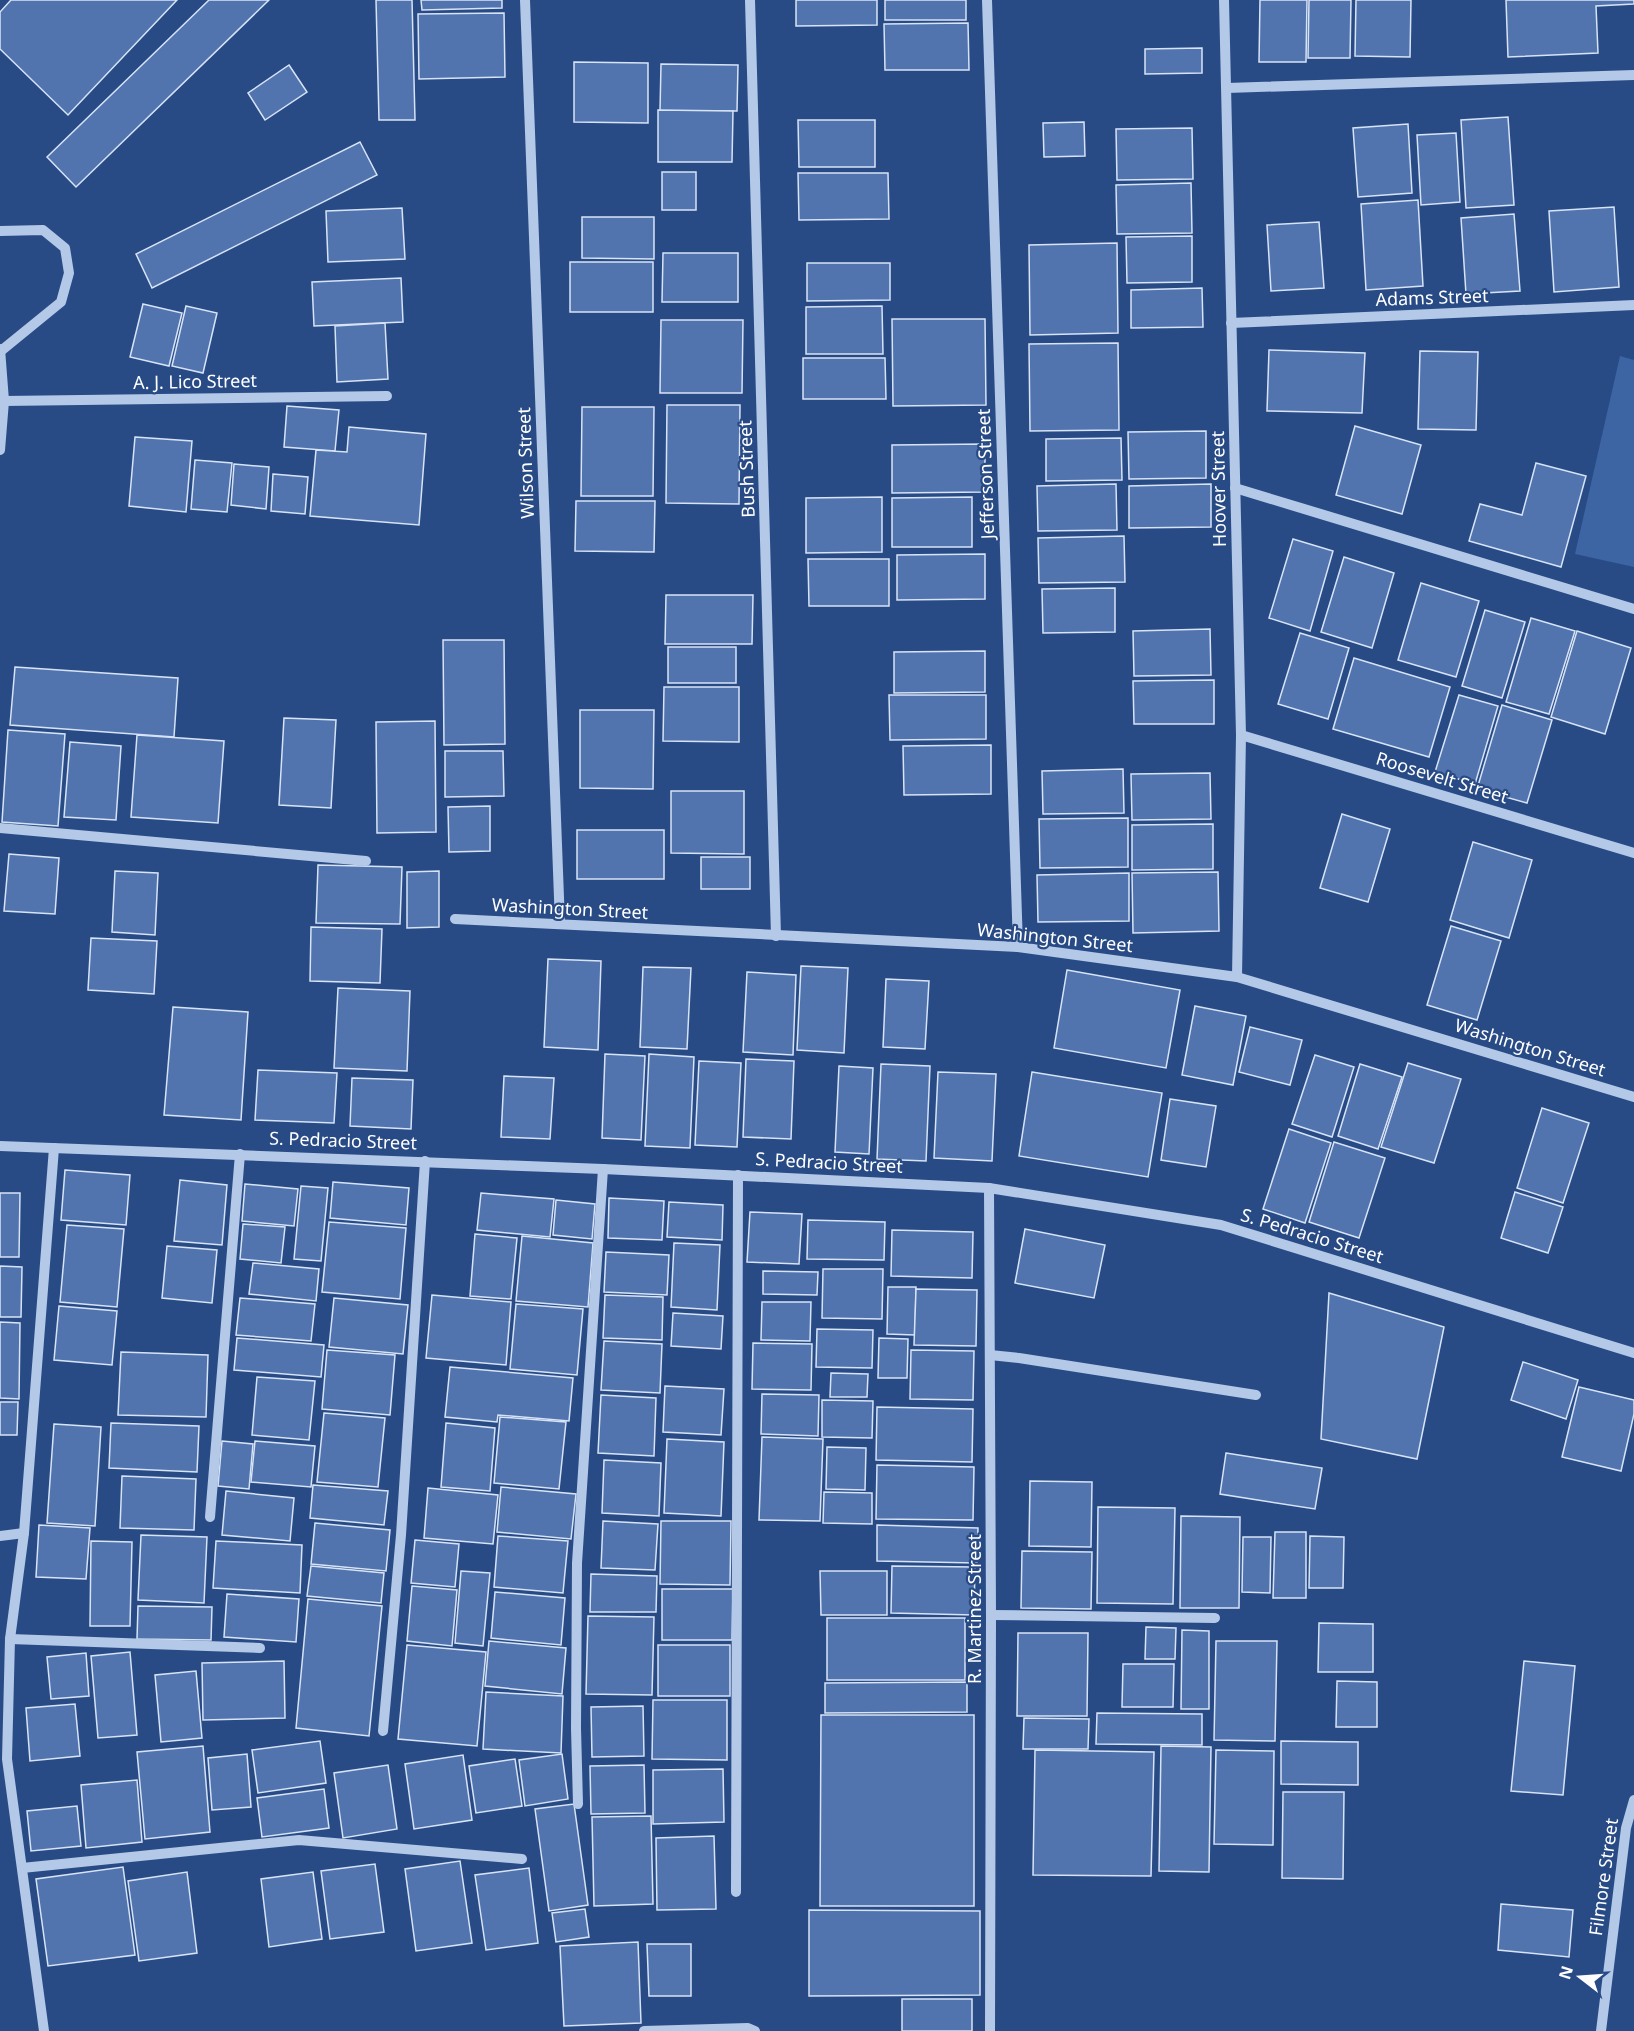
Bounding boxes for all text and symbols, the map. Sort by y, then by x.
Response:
street label: Adams Street [1375,283,1489,311]
street label: A. J. Lico Street [133,368,258,394]
street label: Wilson Street [511,406,539,519]
street label: Jefferson Street [971,408,999,542]
street label: Bush Street [732,419,760,518]
street label: Hoover Street [1205,430,1231,547]
street label: Roosevelt Street [1373,746,1512,809]
street label: Washington Street [491,892,649,924]
street label: Washington Street [976,917,1135,957]
street label: Washington Street [1452,1013,1609,1082]
street label: S. Pedracio Street [269,1125,418,1155]
street label: S. Pedracio Street [755,1146,904,1178]
street label: S. Pedracio Street [1238,1202,1387,1268]
street label: R. Martinez Street [962,1533,986,1684]
street label: Filmore Street [1583,1816,1623,1937]
north arrow [1550,1947,1610,2007]
text: N [1553,1963,1578,1982]

